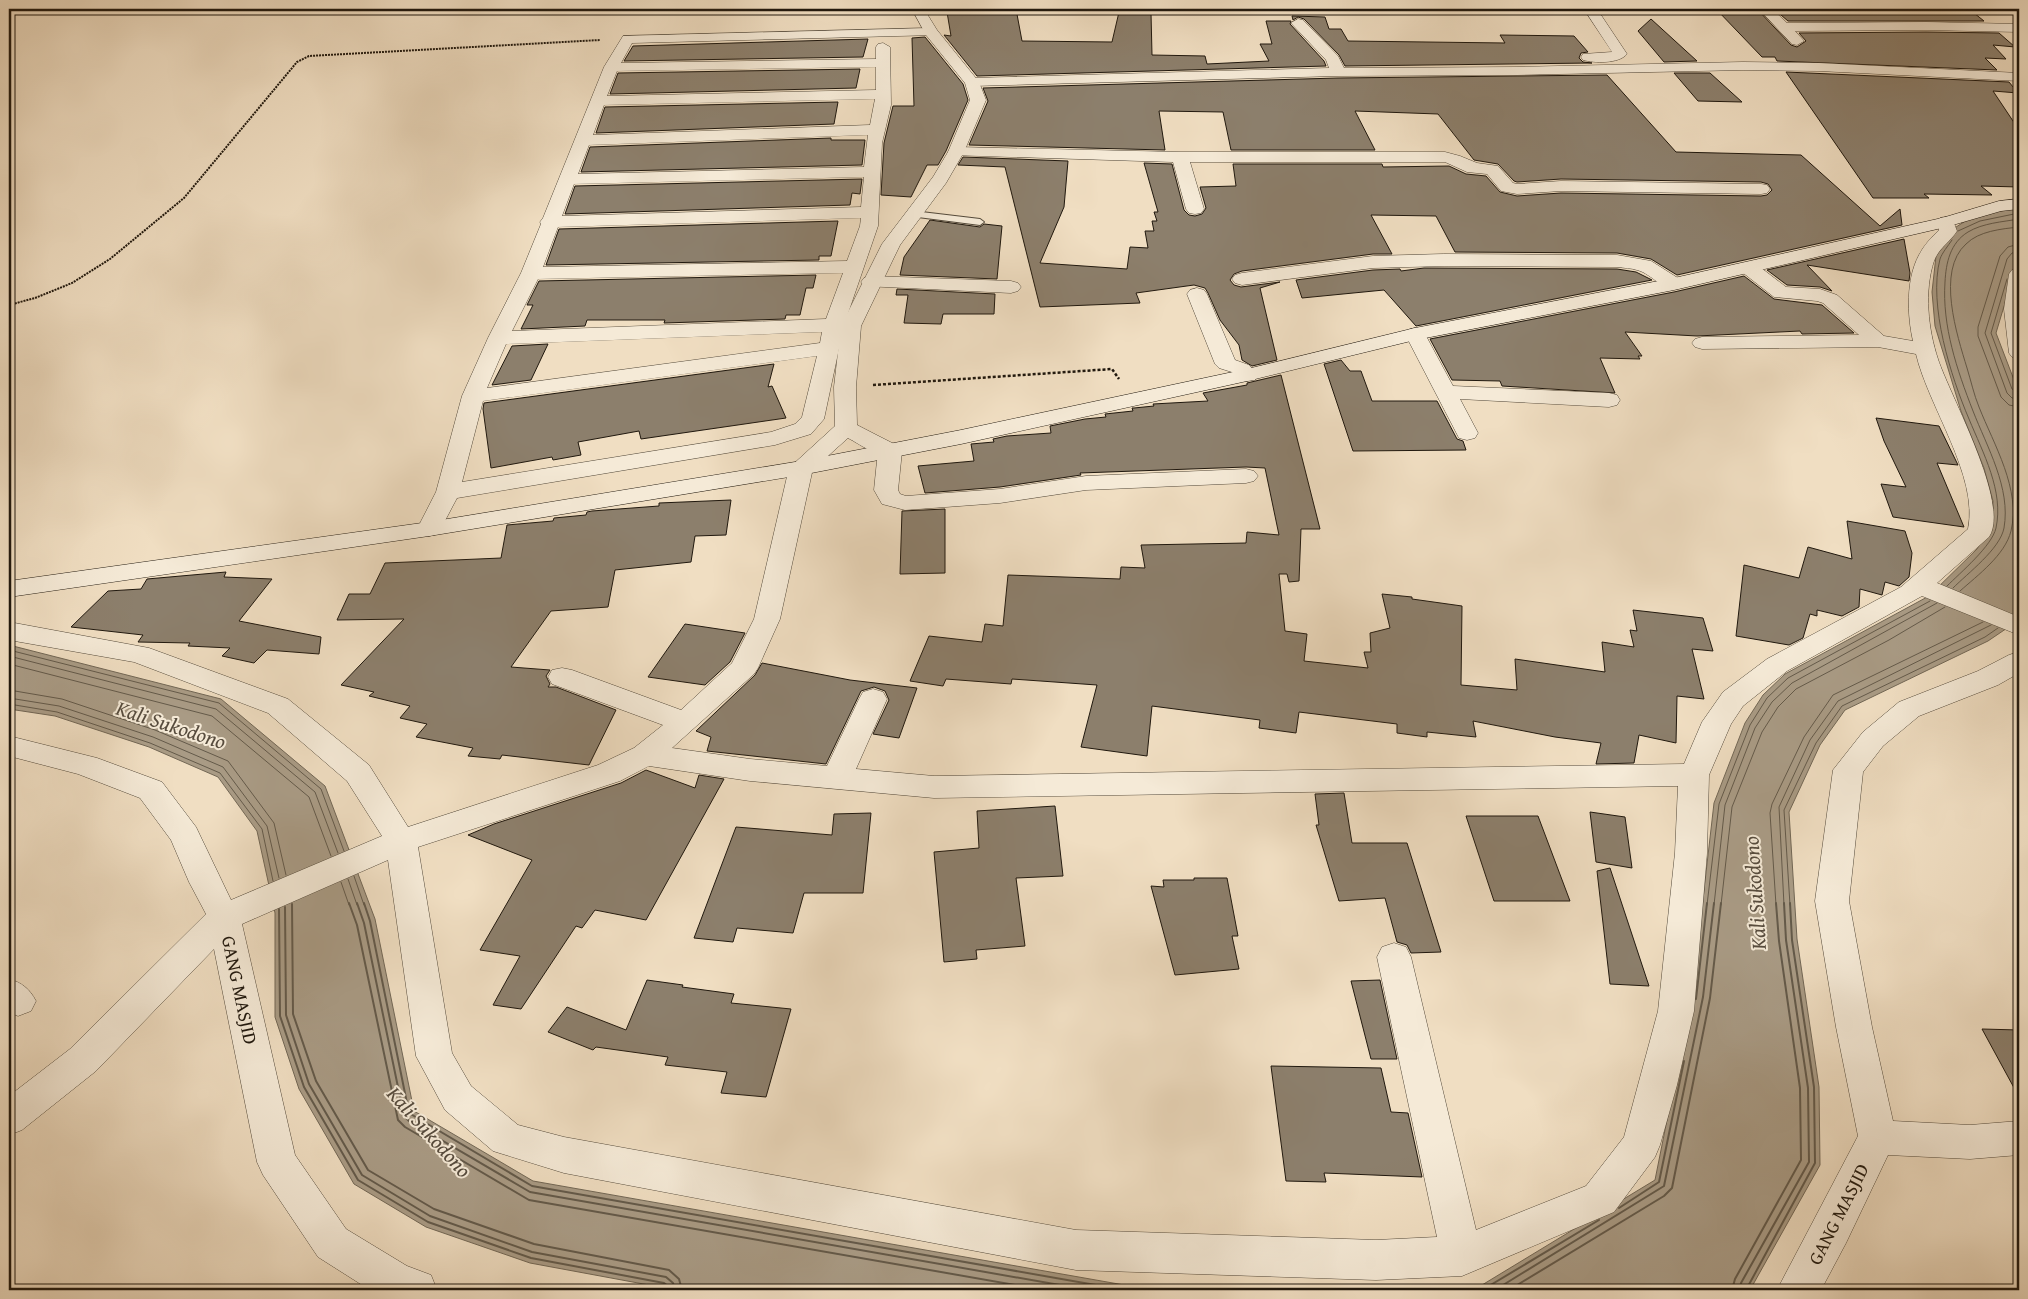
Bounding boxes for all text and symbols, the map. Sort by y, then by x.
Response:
water label: Kali Sukodono [111,692,230,757]
water label: Kali Sukodono [1735,835,1774,952]
street label: GANG MASJID [215,933,265,1047]
water label: Kali Sukodono [379,1078,479,1184]
street label: GANG MASJID [1800,1159,1876,1269]

